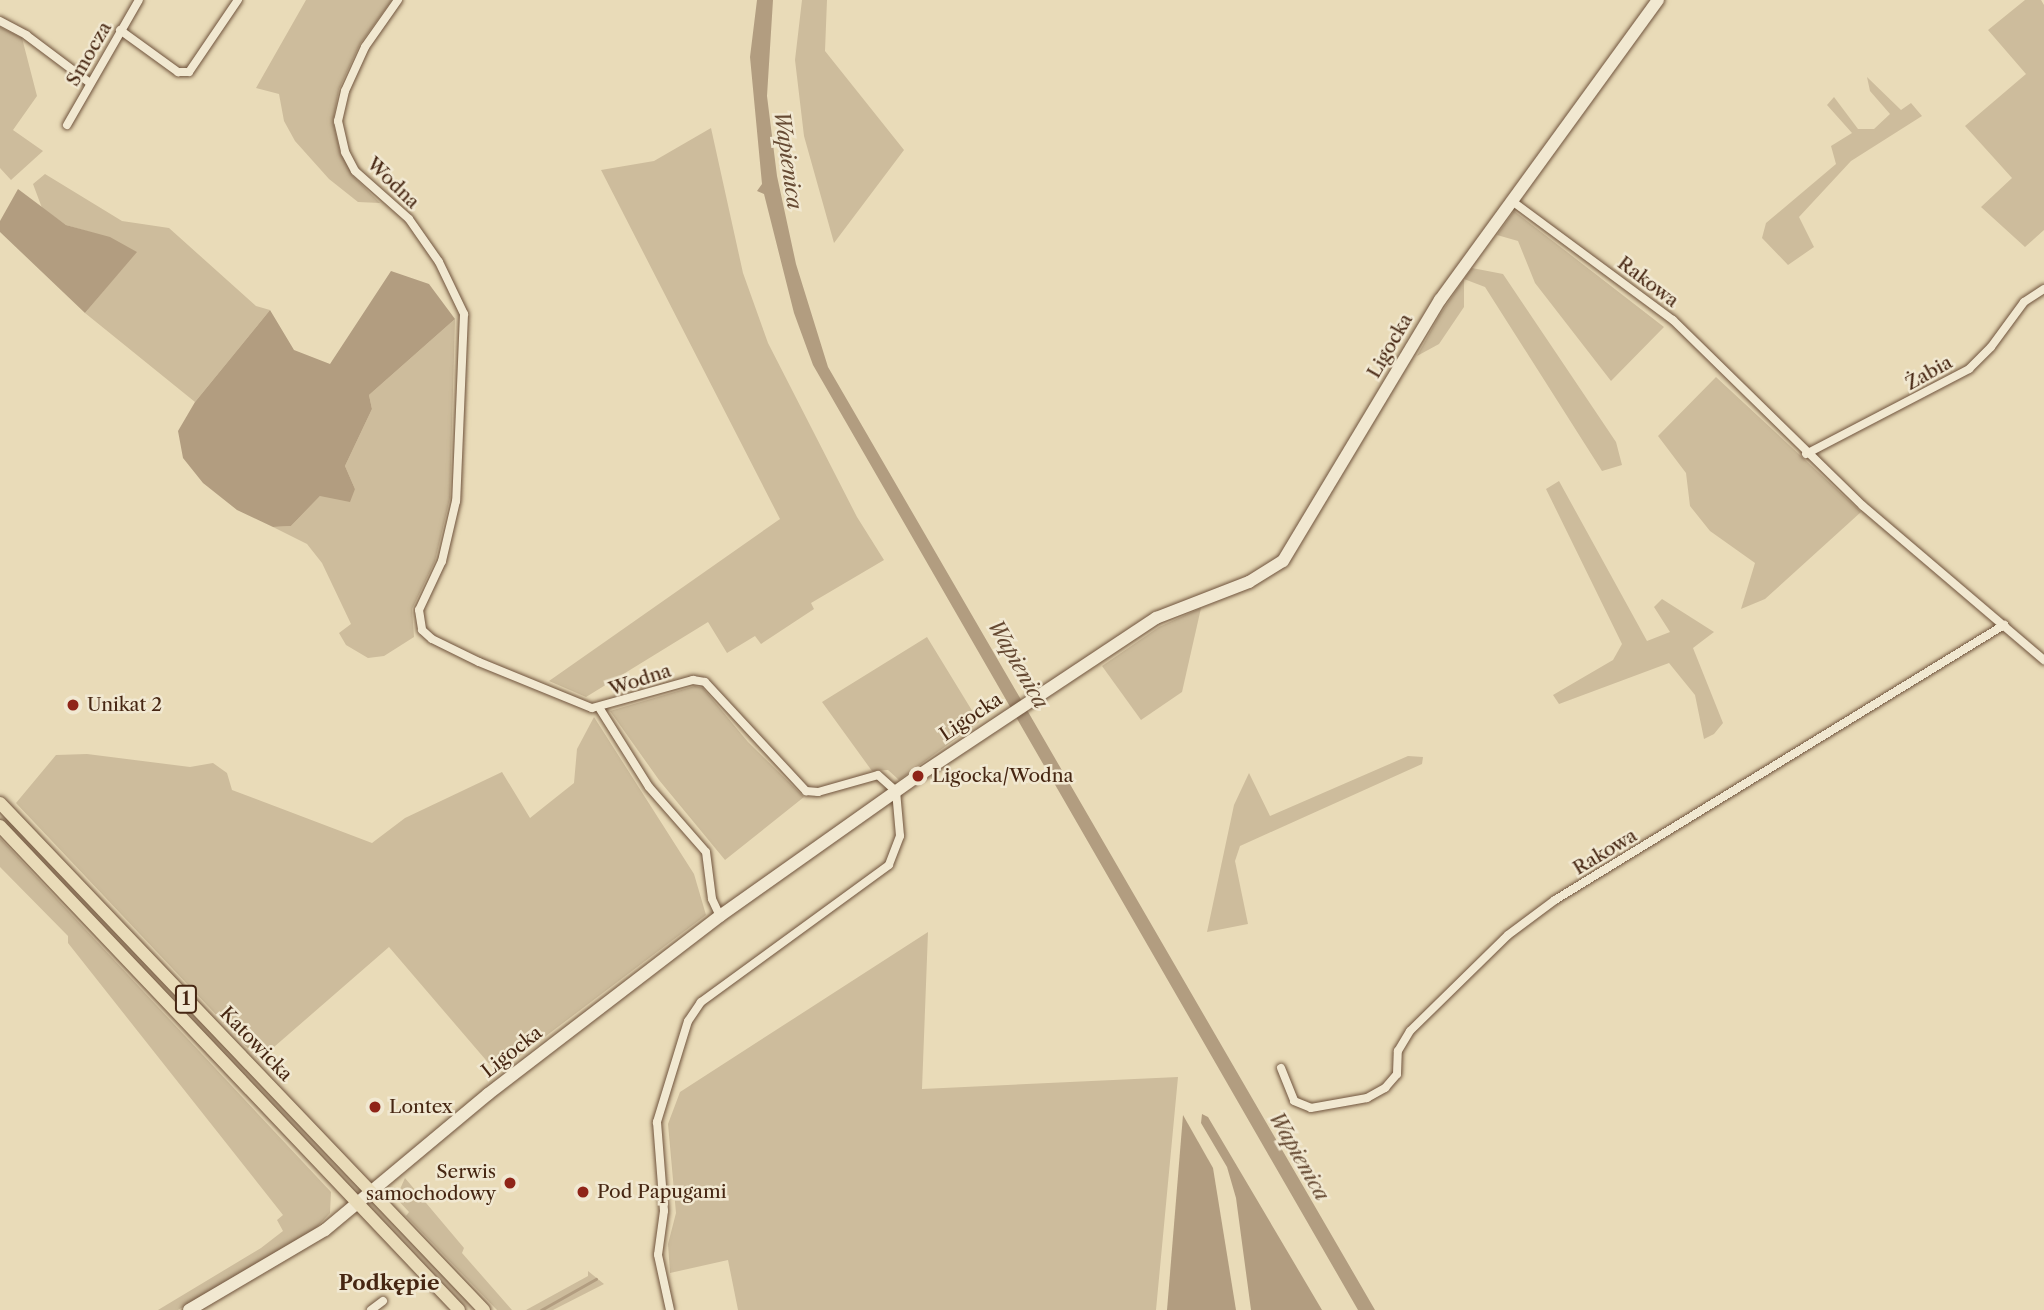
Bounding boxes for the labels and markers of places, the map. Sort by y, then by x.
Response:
place label: Unikat 2 [87,694,162,716]
marker: Unikat 2 [65,697,81,713]
place label: Ligocka/Wodna [932,765,1074,787]
marker: Ligocka/Wodna [910,768,926,784]
place label: Lontex [389,1096,453,1118]
marker: Lontex [367,1099,383,1115]
place label: Serwis samochodowy [366,1161,496,1205]
marker: Serwis samochodowy [502,1175,518,1191]
place label: Pod Papugami [597,1181,727,1203]
marker: Pod Papugami [575,1184,591,1200]

